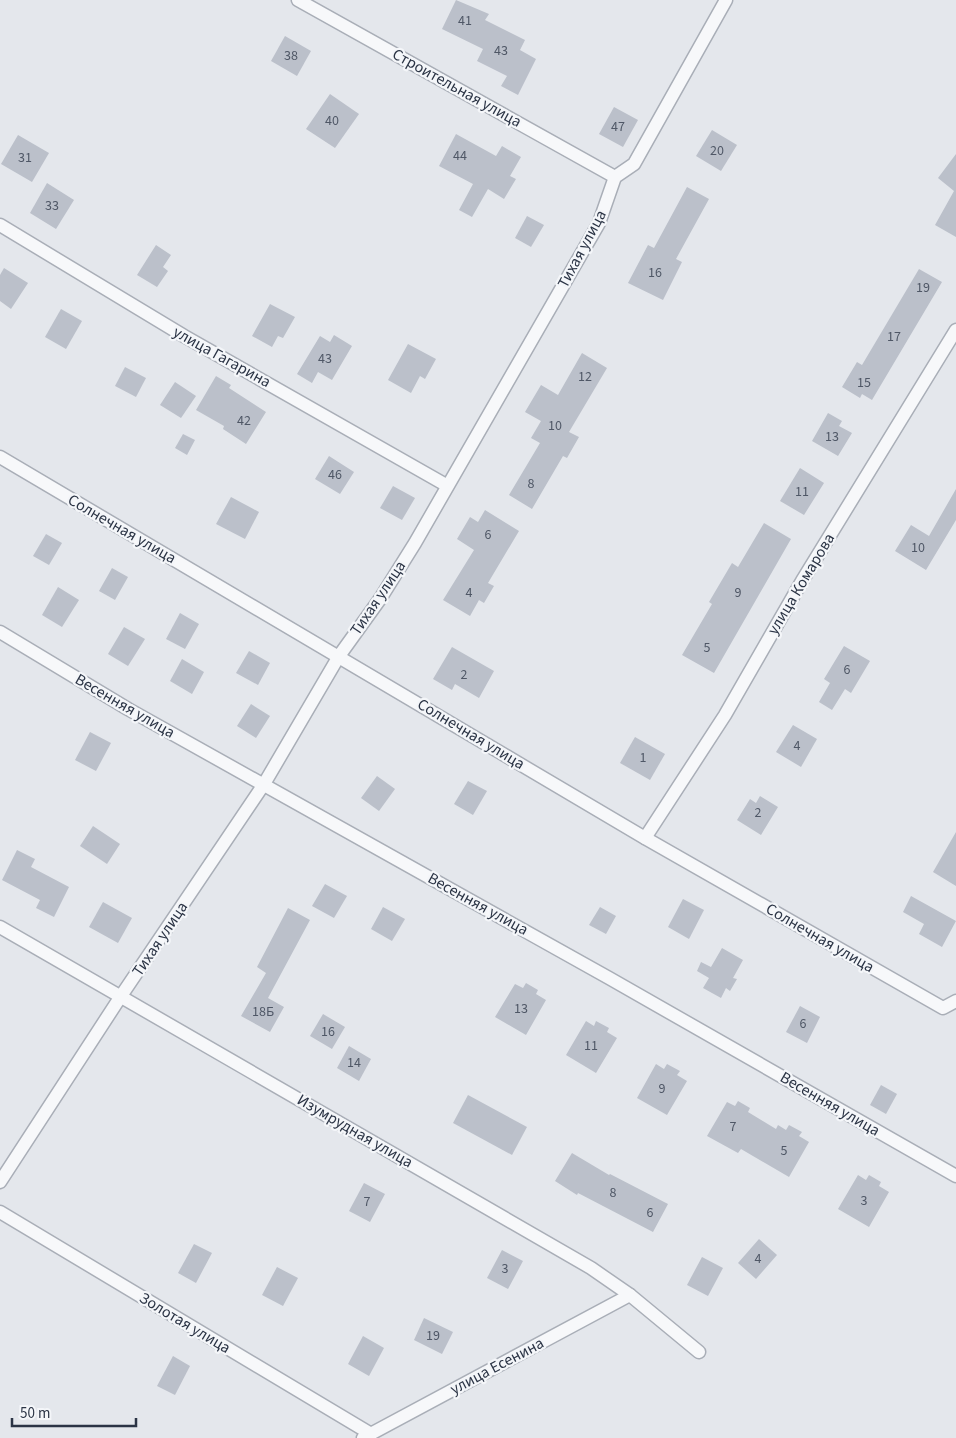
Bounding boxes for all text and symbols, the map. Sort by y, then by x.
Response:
house number: 41 [458,11,472,31]
house number: 43 [494,41,508,61]
street label: Строительная улица [388,43,526,133]
house number: 38 [284,46,298,66]
house number: 40 [325,111,339,131]
house number: 47 [611,117,625,137]
house number: 20 [710,141,724,161]
house number: 44 [453,146,467,166]
house number: 31 [18,148,32,168]
house number: 33 [45,196,59,216]
street label: Тихая улица [552,206,612,292]
house number: 16 [648,263,662,283]
house number: 19 [916,278,930,298]
street label: улица Гагарина [169,321,275,393]
house number: 17 [887,327,901,347]
house number: 43 [318,349,332,369]
house number: 12 [578,367,592,387]
house number: 15 [857,373,871,393]
house number: 42 [237,411,251,431]
house number: 10 [548,416,562,436]
house number: 13 [825,427,839,447]
house number: 46 [328,465,342,485]
house number: 8 [528,474,535,494]
house number: 11 [795,482,809,502]
street label: Солнечная улица [64,489,180,569]
house number: 6 [485,525,492,545]
street label: улица Комарова [762,529,840,639]
house number: 10 [911,538,925,558]
street label: Тихая улица [345,556,411,640]
house number: 4 [466,583,473,603]
house number: 9 [735,583,742,603]
house number: 5 [704,638,711,658]
house number: 6 [844,660,851,680]
house number: 2 [461,665,468,685]
street label: Весенняя улица [71,669,179,743]
street label: Солнечная улица [413,693,529,775]
house number: 4 [794,736,801,756]
house number: 1 [640,748,647,768]
house number: 2 [755,803,762,823]
street label: Весенняя улица [424,867,532,941]
street label: Тихая улица [127,897,193,981]
street label: Солнечная улица [762,898,878,978]
house number: 13 [514,999,528,1019]
house number: 18Б [252,1002,274,1022]
house number: 6 [800,1014,807,1034]
house number: 16 [321,1022,335,1042]
house number: 11 [584,1036,598,1056]
house number: 14 [347,1053,361,1073]
street label: Весенняя улица [776,1067,884,1141]
house number: 9 [659,1079,666,1099]
street label: Изумрудная улица [293,1089,417,1173]
house number: 7 [730,1117,737,1137]
house number: 5 [781,1141,788,1161]
house number: 8 [610,1183,617,1203]
house number: 3 [861,1191,868,1211]
house number: 7 [364,1192,371,1212]
house number: 6 [647,1203,654,1223]
house number: 4 [755,1249,762,1269]
house number: 3 [502,1259,509,1279]
street label: Золотая улица [135,1287,235,1359]
house number: 19 [426,1326,440,1346]
street label: улица Есенина [446,1332,548,1400]
scale bar [12,1396,136,1428]
text: 50 m [20,1403,50,1424]

